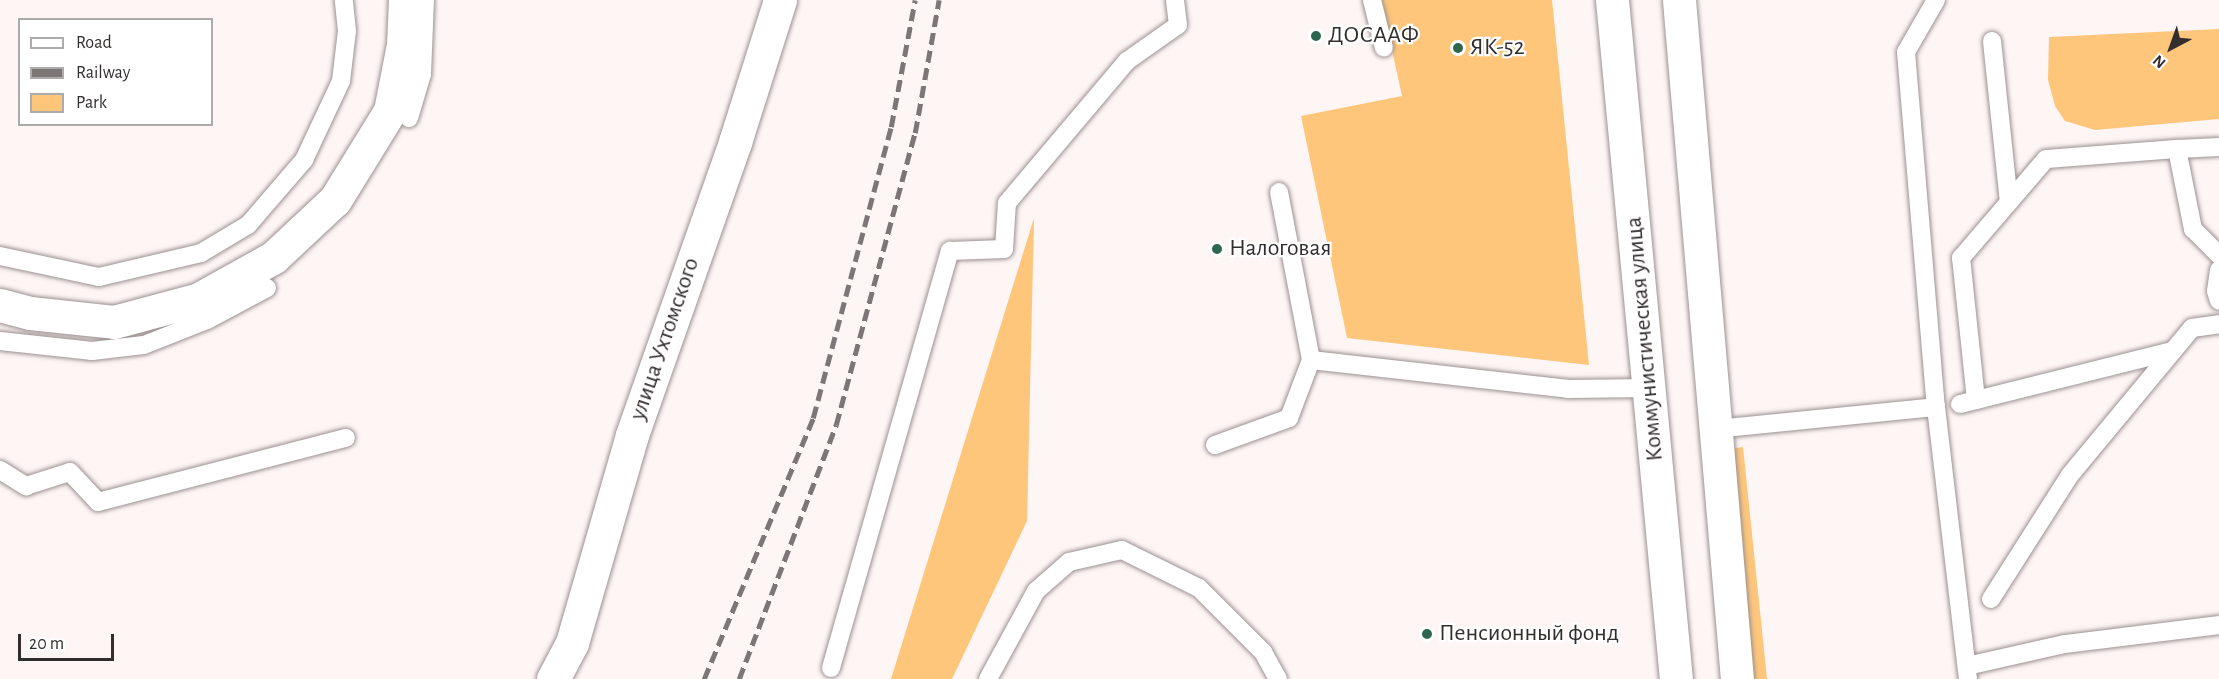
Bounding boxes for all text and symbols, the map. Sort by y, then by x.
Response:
legend [18,18,213,126]
north arrow [2141,18,2201,78]
place label: ДОСААФ [1328,22,1419,50]
marker: ДОСААФ [1309,29,1323,43]
text: Road [76,34,112,52]
place label: ЯК-52 [1470,34,1525,62]
marker: ЯК-52 [1451,41,1465,55]
text: N [2150,52,2169,71]
text: Railway [76,64,130,82]
text: Park [76,94,107,112]
street label: Коммунистическая улица [1620,215,1670,463]
place label: Налоговая [1229,235,1331,263]
marker: Налоговая [1210,242,1224,256]
street label: улица Ухтомского [624,254,706,424]
place label: Пенсионный фонд [1439,620,1619,648]
scale bar [21,622,117,660]
marker: Пенсионный фонд [1420,627,1434,641]
text: 20 m [29,635,64,653]

